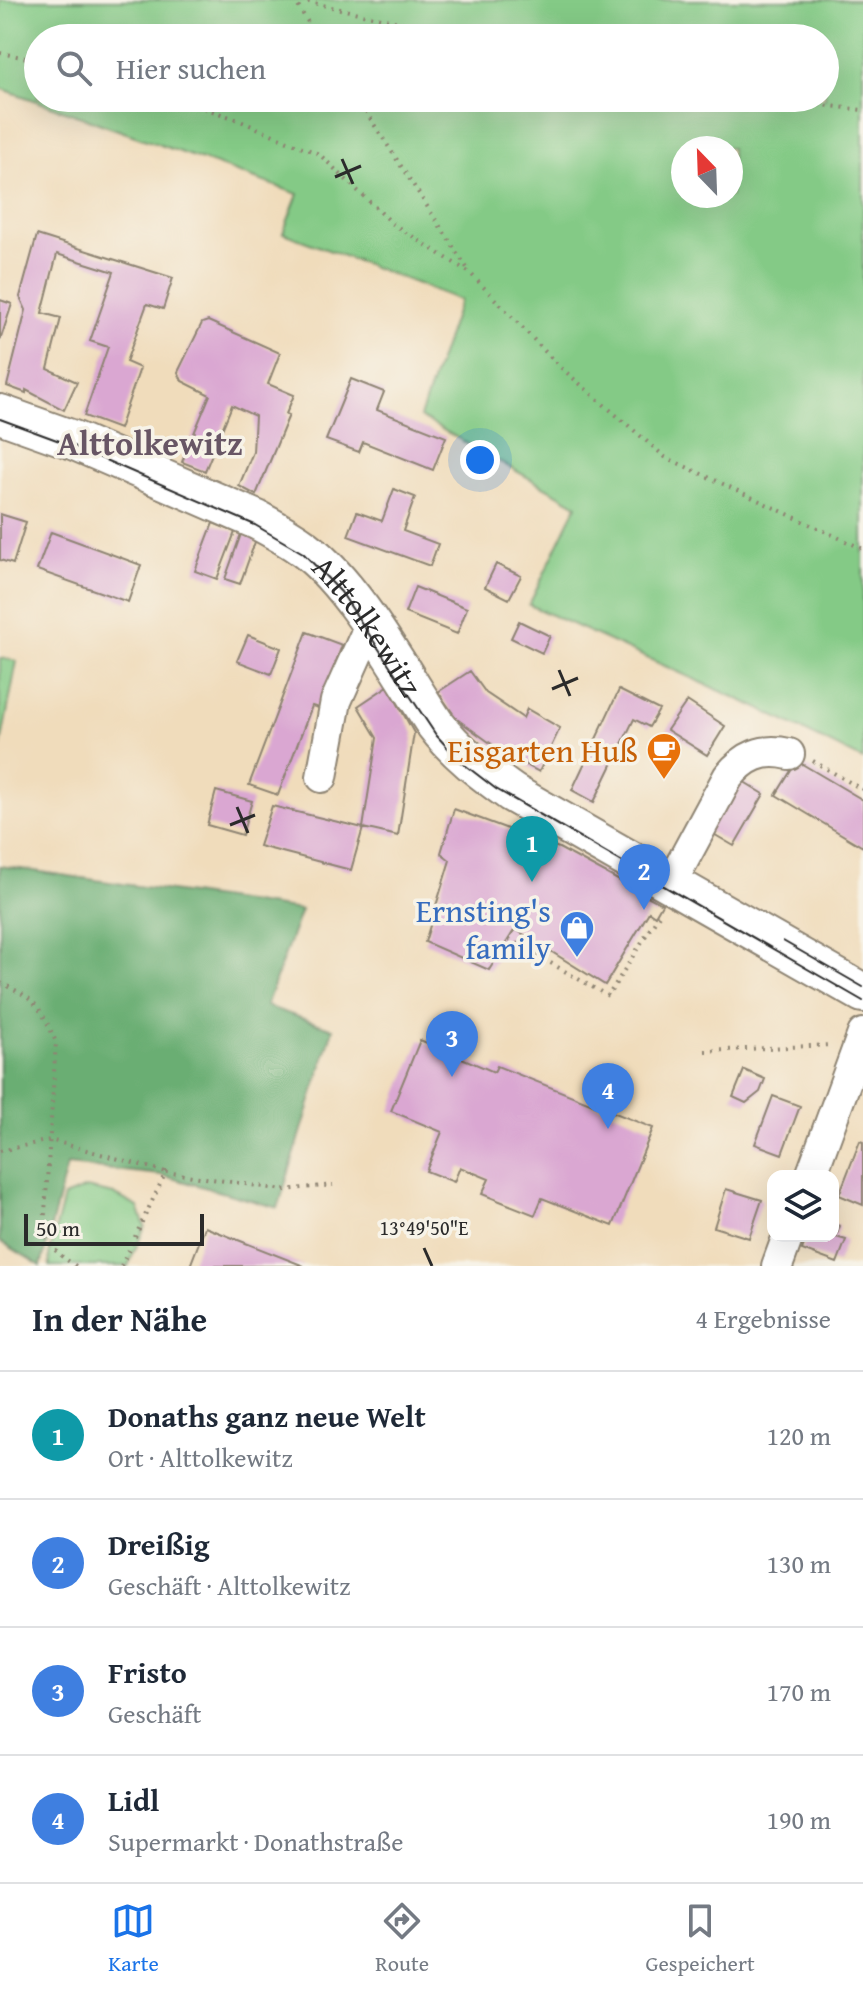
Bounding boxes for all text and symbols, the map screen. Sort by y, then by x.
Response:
search box [24,24,839,112]
icon: search [52,46,96,90]
text: Hier suchen [116,46,266,90]
north arrow [671,136,743,208]
district label: Alttolkewitz [57,418,243,467]
your location [460,440,500,480]
street label: Alttolkewitz [302,544,435,705]
place label: Eisgarten Huß [447,727,638,774]
cafe icon: Eisgarten Huß [645,731,683,781]
pin: 1 [506,816,558,882]
pin: 2 [618,844,670,910]
place label: Ernsting's family [416,887,551,971]
shop icon: Ernsting's family [558,909,596,959]
pin: 3 [426,1011,478,1077]
pin: 4 [582,1063,634,1129]
map controls [767,1170,839,1242]
button: layers [767,1170,839,1242]
scale bar [24,1210,204,1246]
text: 50 m [36,1212,80,1244]
text: 13°49'50"E [380,1213,468,1242]
text: In der Nähe [32,1294,207,1343]
text: 4 Ergebnisse [696,1299,831,1338]
text: Donaths ganz neue Welt [108,1394,426,1438]
text: 1 [51,1416,65,1455]
text: 120 m [766,1416,831,1455]
text: Ort · Alttolkewitz [108,1438,293,1477]
text: Dreißig [108,1522,210,1566]
text: 2 [51,1544,65,1583]
text: 130 m [766,1544,831,1583]
text: Geschäft · Alttolkewitz [108,1566,350,1605]
text: Fristo [108,1650,187,1694]
text: 3 [51,1672,65,1711]
text: 170 m [766,1672,831,1711]
text: Geschäft [108,1694,201,1733]
text: Lidl [108,1778,159,1822]
text: 4 [51,1800,65,1839]
text: 190 m [766,1800,831,1839]
text: Supermarkt · Donathstraße [108,1822,404,1861]
tab: Karte [108,1899,159,1979]
tab: Route [375,1899,429,1979]
tab: Gespeichert [645,1899,755,1979]

